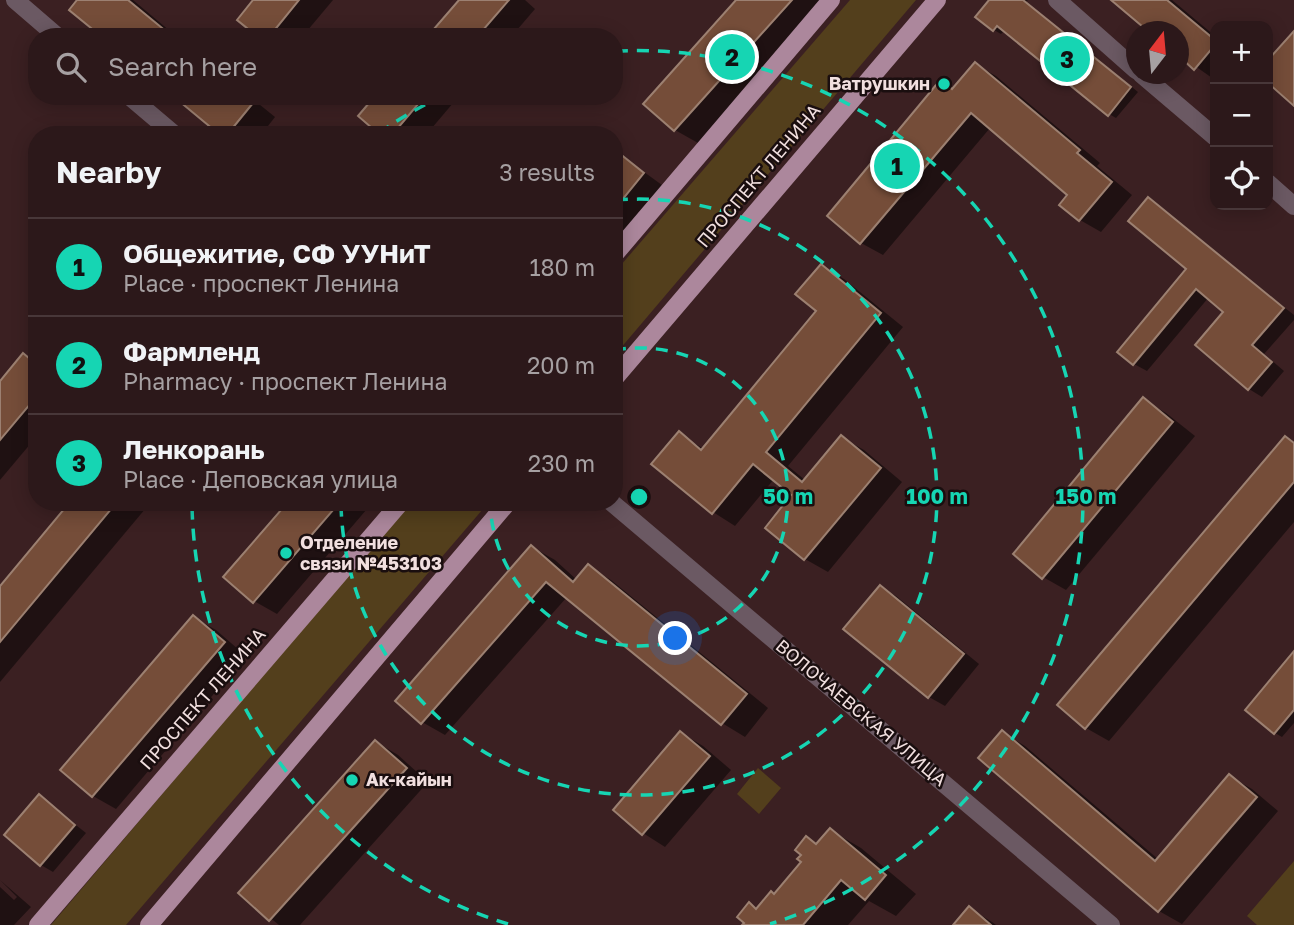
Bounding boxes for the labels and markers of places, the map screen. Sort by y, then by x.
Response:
pin: 2 [709,31,755,83]
pin: 3 [1044,33,1090,85]
place label: Ватрушкин [829,72,930,94]
marker: Ватрушкин [936,76,952,92]
pin: 1 [874,140,920,192]
centre of rings [627,485,651,509]
place label: Отделение связи №453103 [300,531,442,574]
marker: Отделение связи №453103 [278,545,294,561]
place label: Ак-кайын [366,768,452,790]
marker: Ак-кайын [344,772,360,788]

